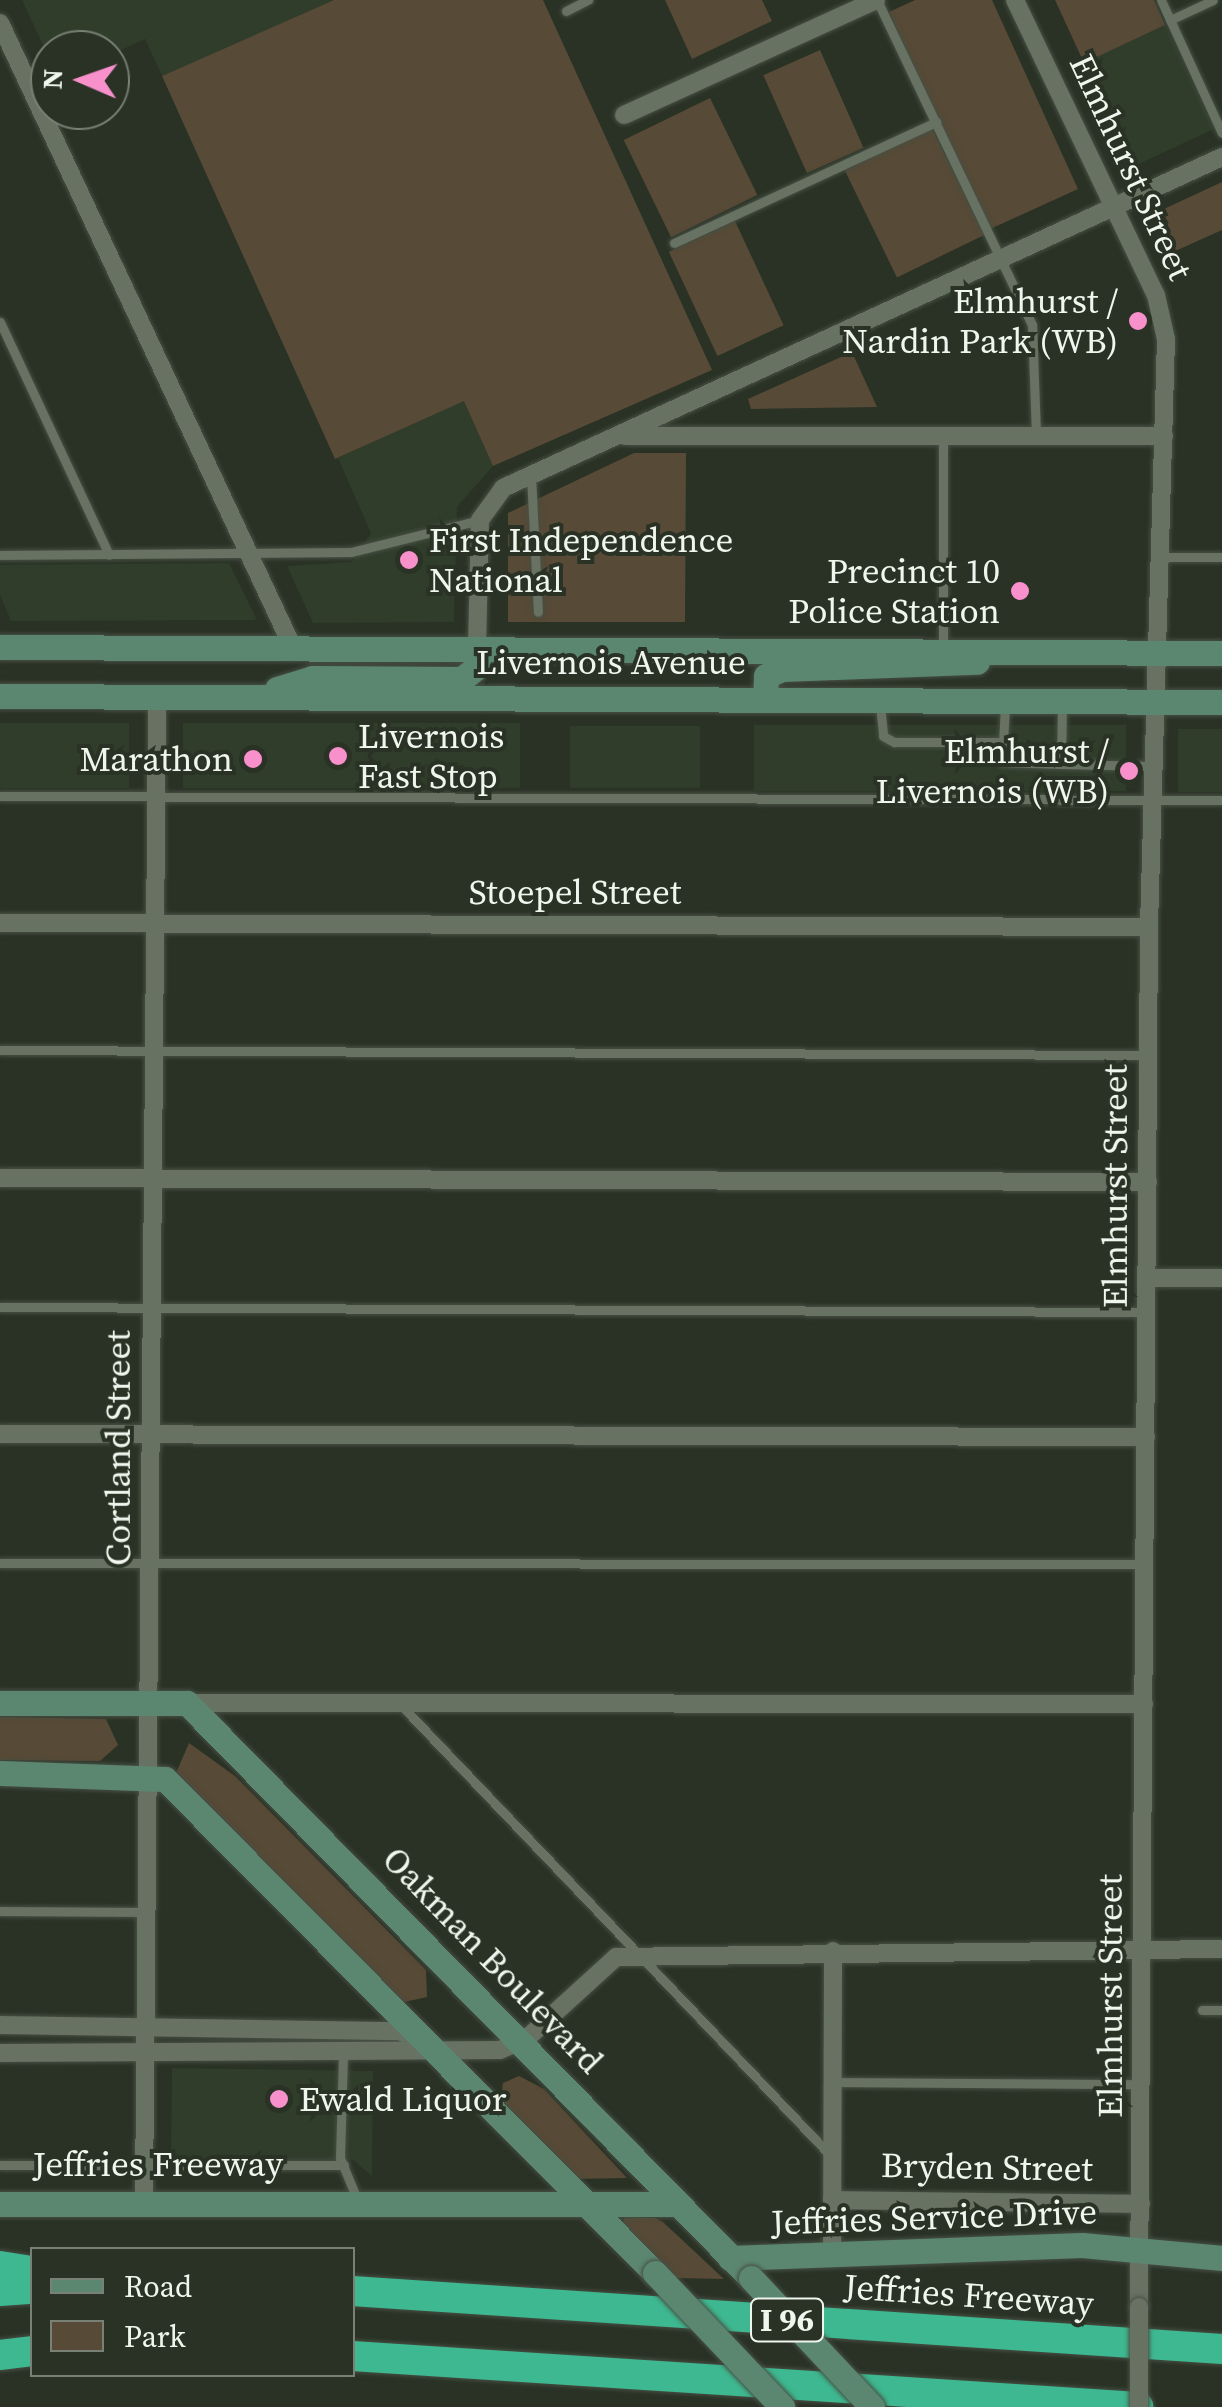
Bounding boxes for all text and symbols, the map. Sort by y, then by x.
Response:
north arrow [30,30,130,130]
street label: Elmhurst Street [1060,48,1202,286]
text: N [33,68,71,90]
place label: Elmhurst / Nardin Park (WB) [842,280,1118,362]
marker: Elmhurst / Nardin Park (WB) [1127,310,1149,332]
place label: First Independence National [429,519,733,601]
marker: First Independence National [398,549,420,571]
place label: Precinct 10 Police Station [788,550,1000,632]
marker: Precinct 10 Police Station [1009,580,1031,602]
street label: Livernois Avenue [476,641,746,683]
place label: Livernois Fast Stop [358,715,504,797]
place label: Elmhurst / Livernois (WB) [876,730,1109,812]
place label: Marathon [79,738,233,780]
marker: Livernois Fast Stop [327,745,349,767]
marker: Marathon [242,748,264,770]
marker: Elmhurst / Livernois (WB) [1118,760,1140,782]
street label: Stoepel Street [469,871,681,913]
street label: Elmhurst Street [1094,1064,1136,1308]
street label: Cortland Street [97,1330,139,1566]
street label: Oakman Boulevard [374,1838,612,2082]
street label: Elmhurst Street [1089,1874,1131,2118]
place label: Ewald Liquor [299,2078,507,2120]
marker: Ewald Liquor [268,2088,290,2110]
street label: Jeffries Freeway [33,2143,283,2185]
street label: Bryden Street [881,2144,1093,2190]
street label: Jeffries Service Drive [770,2190,1098,2244]
legend [30,2247,355,2377]
street label: Jeffries Freeway [843,2265,1095,2325]
text: Road [124,2266,192,2307]
road number: I 96 [750,2293,824,2347]
text: Park [124,2316,186,2357]

